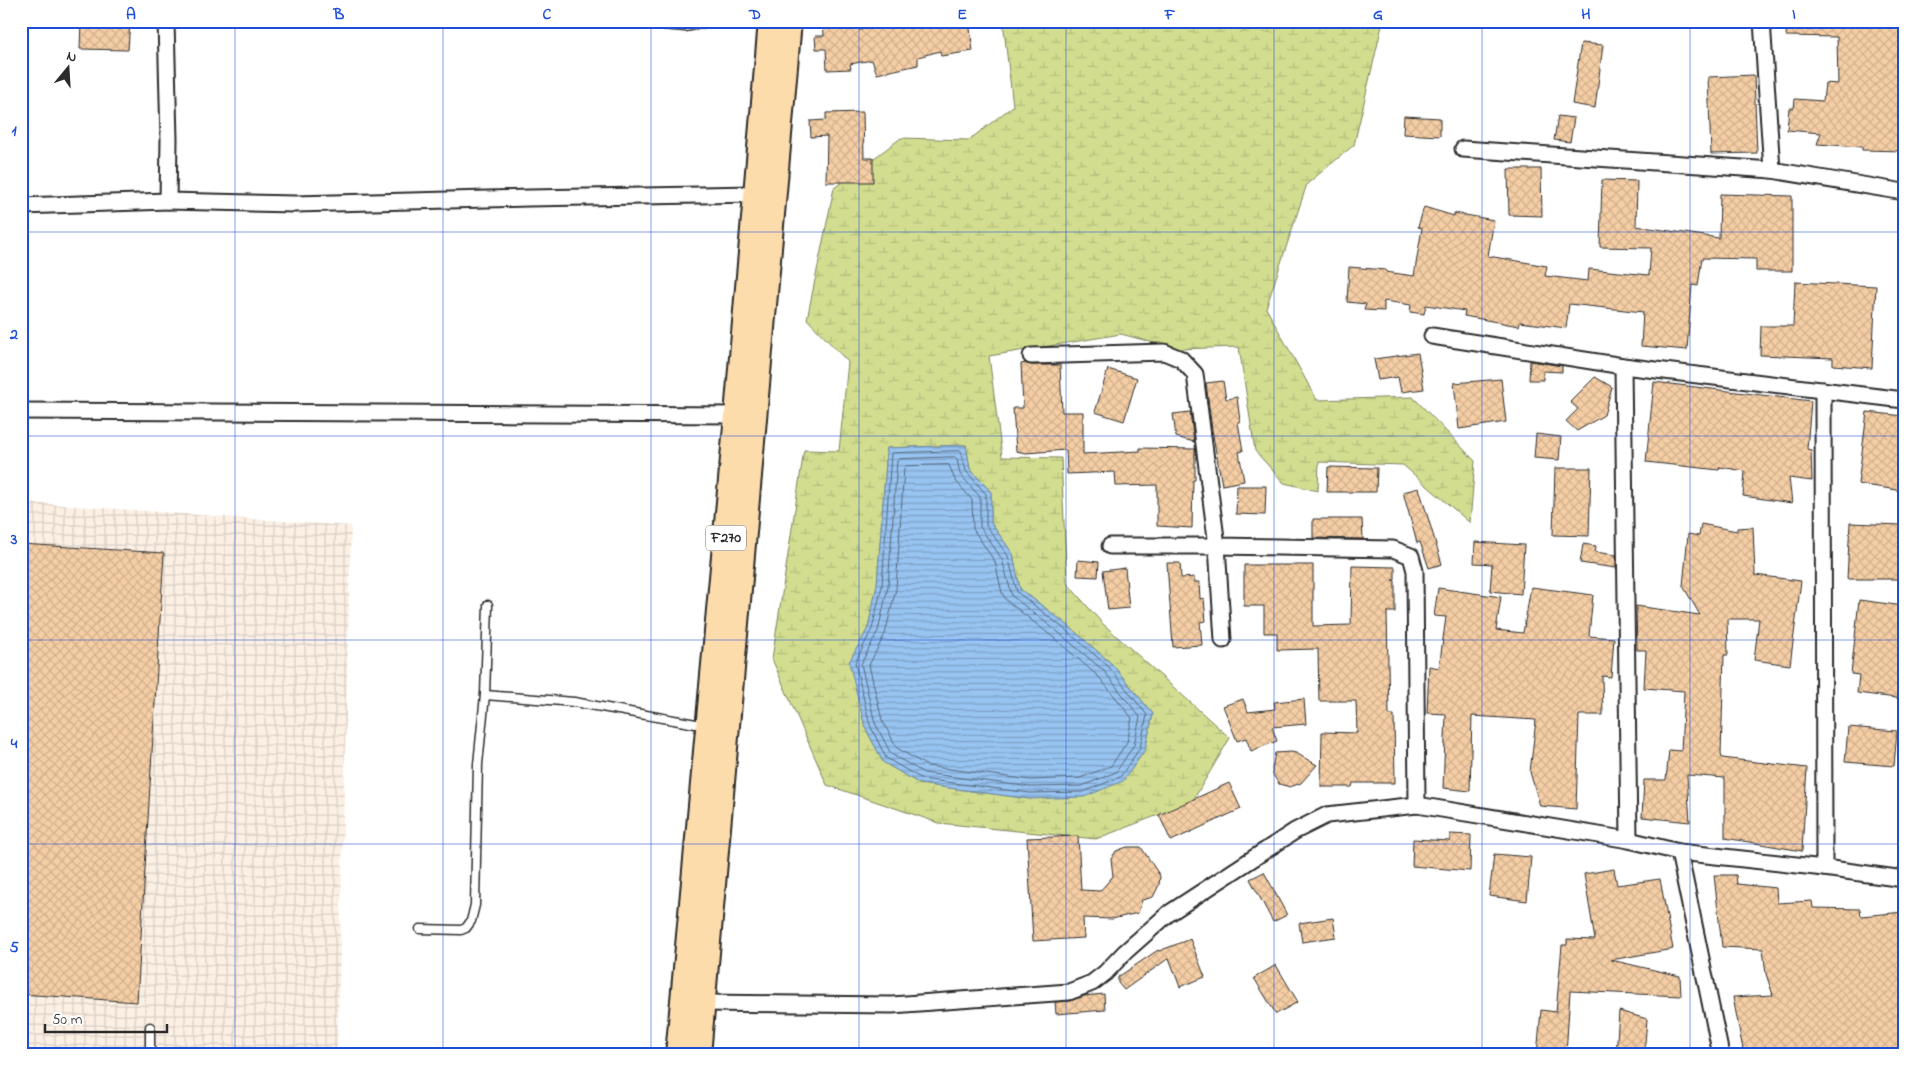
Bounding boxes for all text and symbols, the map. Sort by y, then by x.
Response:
text: A [126,3,136,27]
text: B [333,3,345,27]
text: C [543,3,552,27]
text: D [748,3,761,27]
text: E [957,3,967,27]
text: F [1164,3,1176,27]
text: G [1373,3,1383,27]
text: H [1581,3,1591,27]
text: I [1792,3,1796,27]
north arrow [42,42,92,92]
text: N [64,46,79,69]
text: 1 [11,119,17,143]
text: 2 [9,323,18,347]
road number: F270 [706,526,746,550]
text: 3 [10,528,18,552]
text: 4 [10,732,18,756]
text: 5 [9,936,19,960]
scale bar [45,1001,168,1033]
text: 50 m [52,1009,83,1031]

